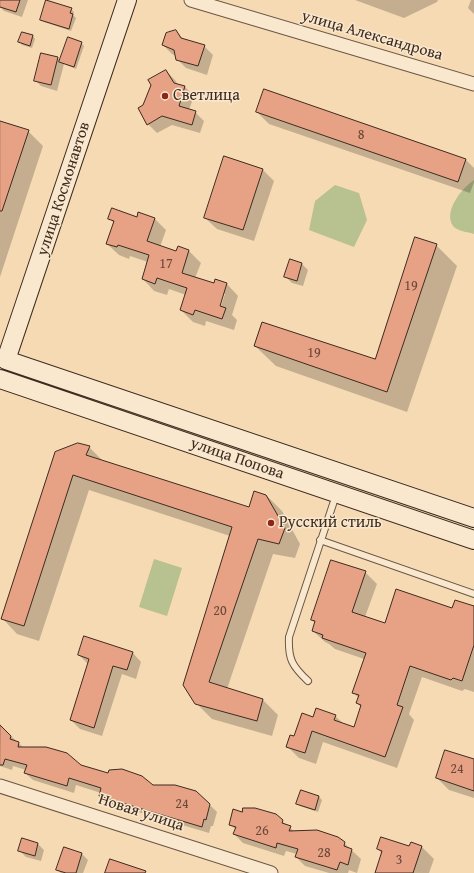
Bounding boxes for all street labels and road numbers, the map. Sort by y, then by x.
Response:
street label: улица Александрова [299,7,445,65]
street label: улица Космонавтов [33,120,95,258]
street label: улица Попова [188,434,286,484]
street label: Новая улица [96,790,186,836]

